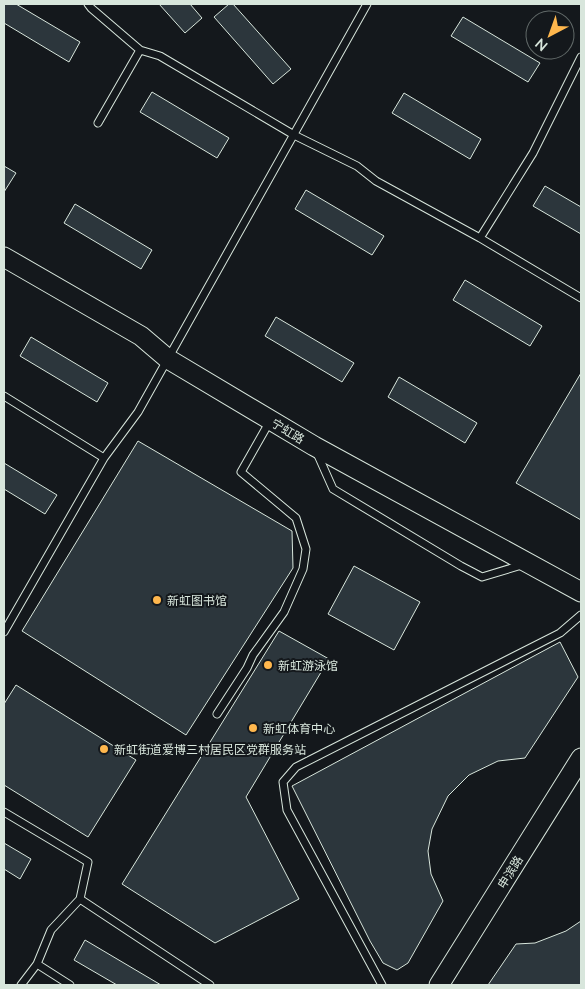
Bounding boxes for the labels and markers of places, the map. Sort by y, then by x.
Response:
place label: 新虹图书馆 [167,593,227,608]
marker: 新虹图书馆 [151,594,163,606]
place label: 新虹游泳馆 [278,658,338,673]
marker: 新虹游泳馆 [262,659,274,671]
place label: 新虹体育中心 [263,721,335,736]
marker: 新虹体育中心 [247,722,259,734]
place label: 新虹街道爱博三村居民区党群服务站 [114,742,306,757]
marker: 新虹街道爱博三村居民区党群服务站 [98,743,110,755]

